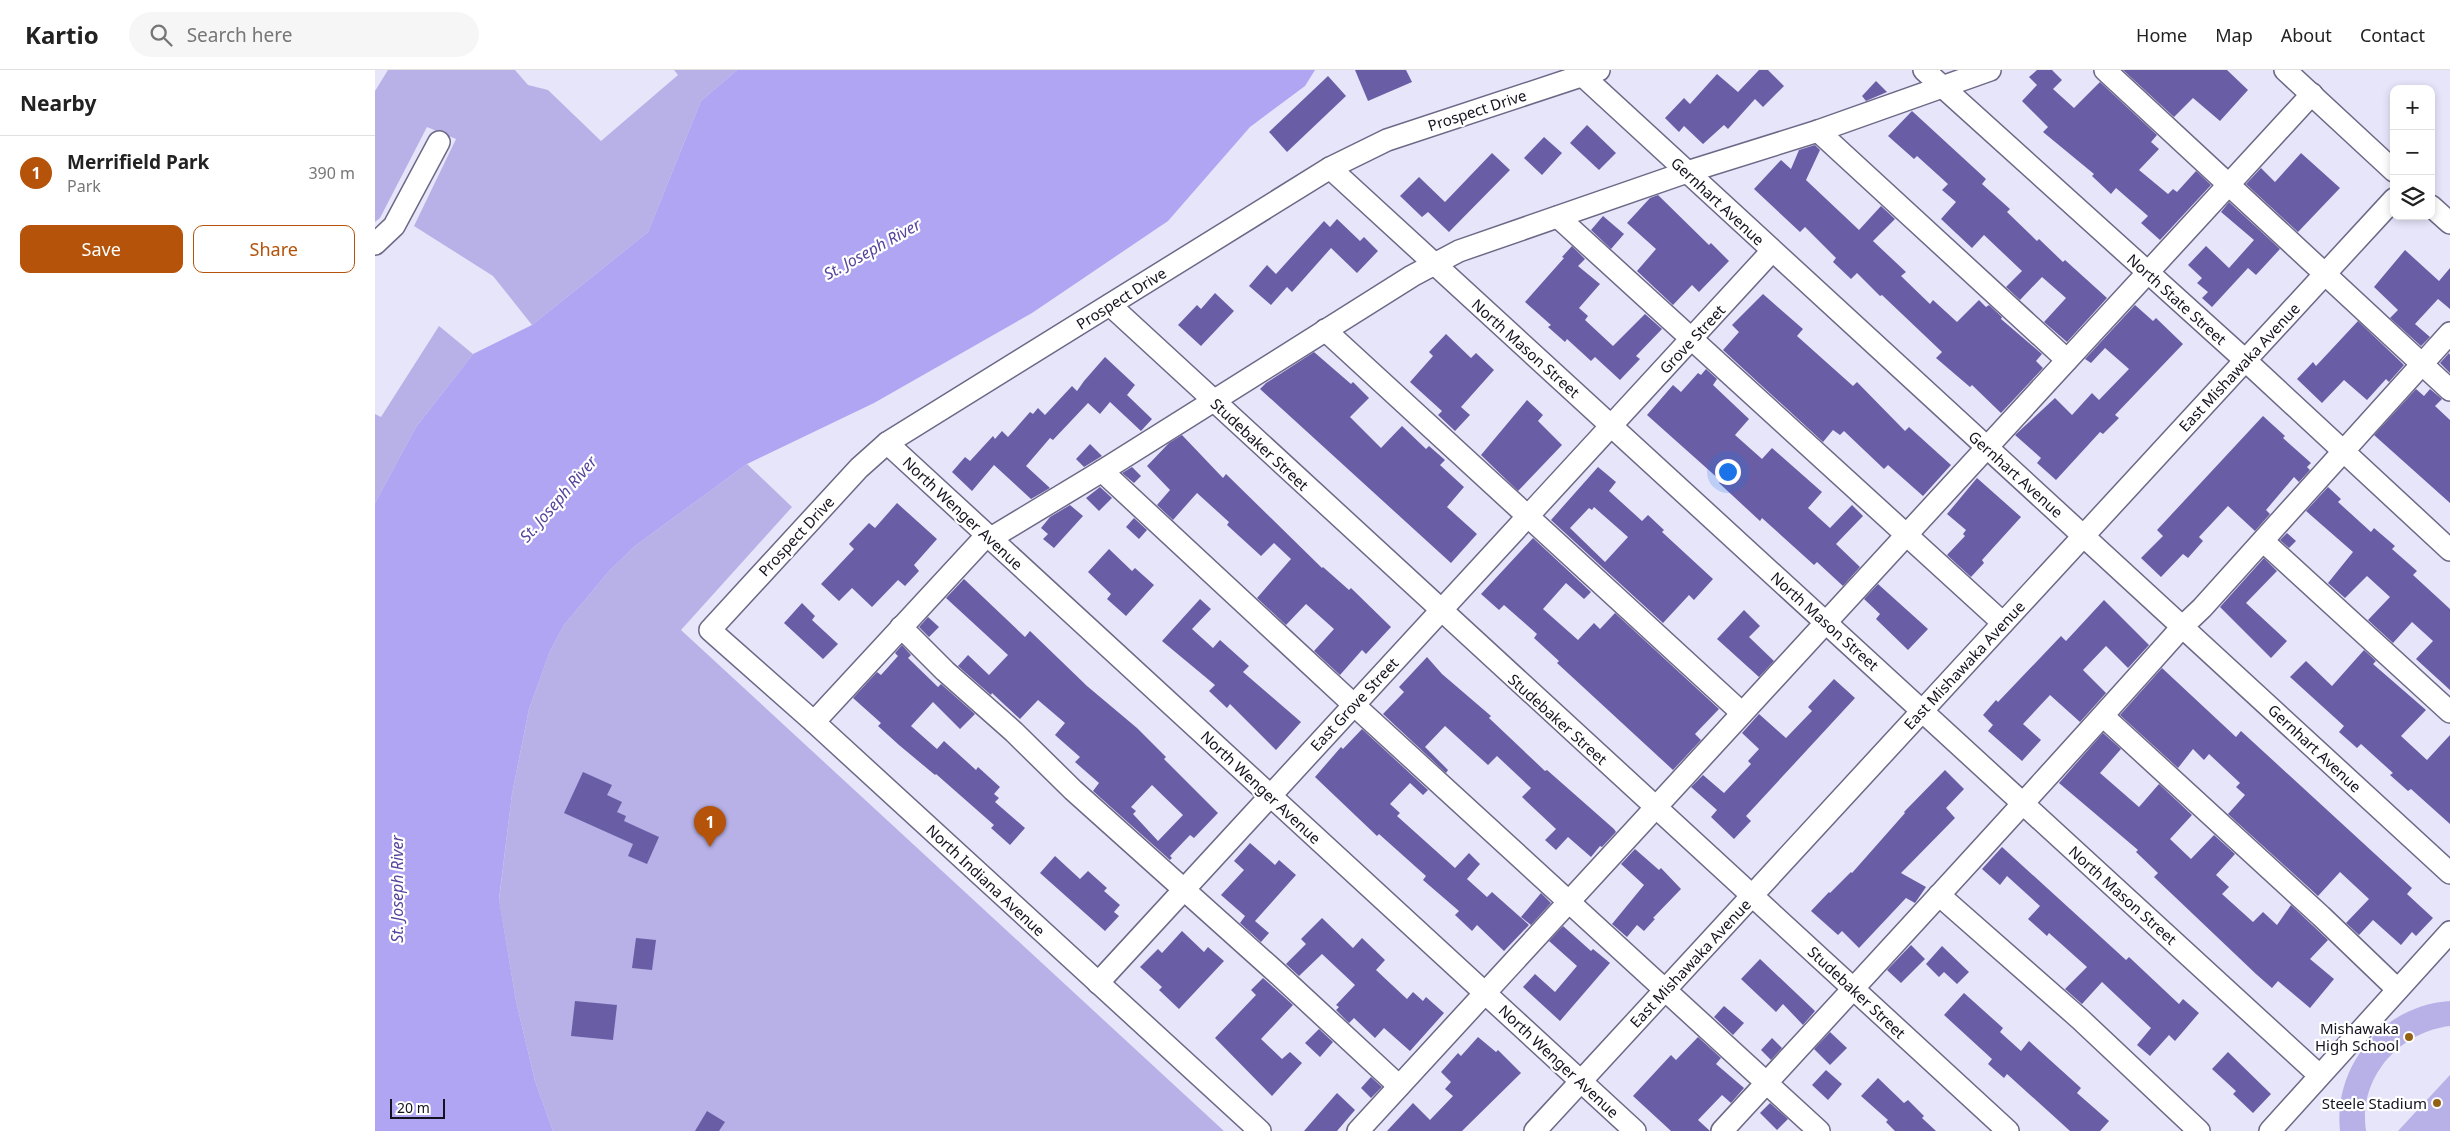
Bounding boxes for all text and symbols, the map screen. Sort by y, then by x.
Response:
search box [129,12,479,57]
text: Kartio [25,18,99,51]
icon: search [147,21,175,49]
text: Search here [187,22,292,48]
text: Home [2136,23,2187,47]
text: Map [2215,23,2253,47]
text: About [2281,23,2332,47]
text: Contact [2360,23,2425,47]
street label: Prospect Drive [1425,85,1529,135]
map controls [2390,85,2435,220]
button: + [2390,85,2435,130]
text: Nearby [20,89,96,117]
button: − [2390,130,2435,175]
text: Merrifield Park [67,149,209,175]
street label: Gernhart Avenue [1667,153,1769,249]
text: 1 [31,162,41,184]
text: 390 m [308,162,355,184]
text: Park [67,175,101,197]
button: layers [2390,175,2435,220]
water label: St. Joseph River [820,213,925,285]
button: Save [20,225,183,273]
button: Share [193,225,355,273]
street label: North State Street [2123,249,2231,349]
street label: Prospect Drive [1072,262,1170,334]
street label: North Mason Street [1468,294,1585,402]
street label: East Mishawaka Avenue [2174,298,2304,436]
street label: Grove Street [1655,300,1730,378]
street label: Studebaker Street [1207,393,1314,495]
street label: Gernhart Avenue [1964,426,2068,522]
water label: St. Joseph River [514,451,602,547]
street label: North Wenger Avenue [899,452,1027,574]
your location [1715,459,1741,485]
street label: Prospect Drive [754,492,838,580]
street label: North Mason Street [1767,567,1884,675]
street label: East Mishawaka Avenue [1899,596,2029,734]
street label: East Grove Street [1306,653,1403,755]
street label: Studebaker Street [1504,669,1612,769]
street label: Gernhart Avenue [2264,700,2366,796]
street label: North Wenger Avenue [1197,726,1325,848]
pin: 1 [694,806,726,847]
street label: North Indiana Avenue [922,820,1050,940]
water label: St. Joseph River [386,835,408,943]
street label: North Mason Street [2065,841,2182,949]
street label: East Mishawaka Avenue [1625,894,1755,1032]
street label: Studebaker Street [1804,941,1911,1043]
street label: North Wenger Avenue [1495,1000,1623,1122]
place label: Mishawaka High School [2315,1018,2399,1055]
marker: Mishawaka High School [2403,1031,2415,1043]
place label: Steele Stadium [2322,1093,2427,1113]
scale bar [390,1096,445,1119]
marker: Steele Stadium [2431,1097,2443,1109]
text: 20 m [397,1098,430,1117]

